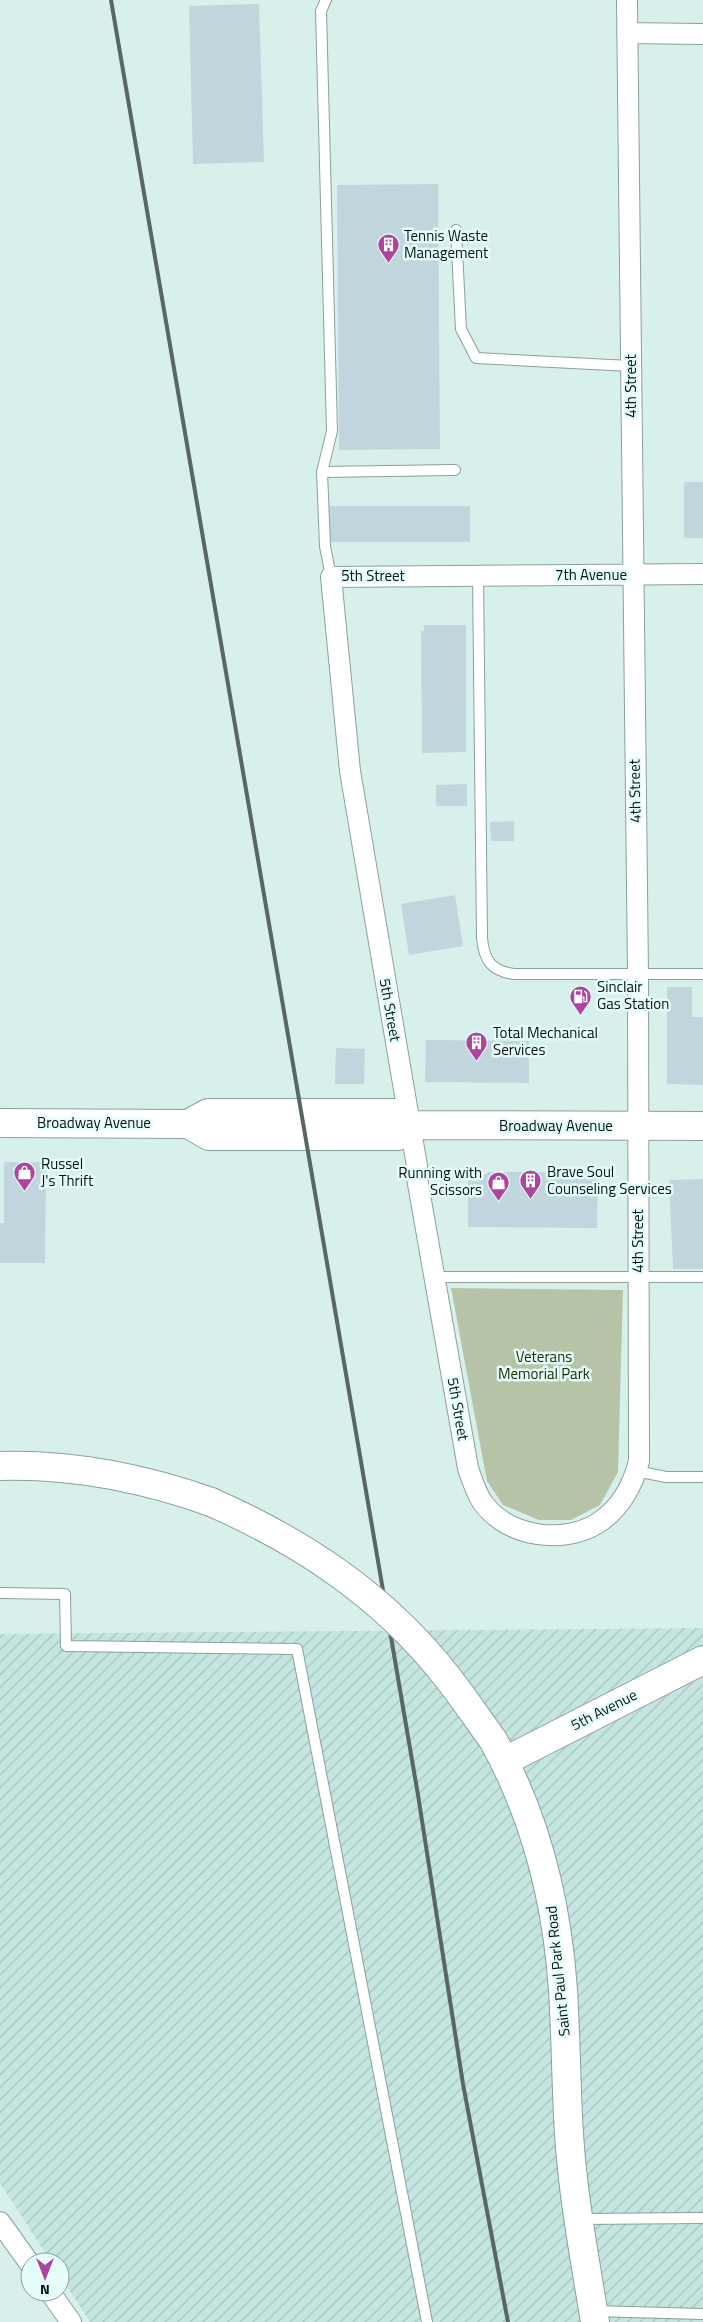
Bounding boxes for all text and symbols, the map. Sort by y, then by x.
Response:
place label: Tennis Waste Management [404,224,489,264]
building icon: Tennis Waste Management [376,233,400,264]
street label: 4th Street [619,353,642,418]
street label: 7th Avenue [555,563,627,586]
street label: 5th Street [341,564,406,587]
street label: 4th Street [622,758,647,823]
place label: Sinclair Gas Station [597,975,669,1015]
street label: 5th Street [374,977,407,1044]
fuel station icon: Sinclair Gas Station [569,984,593,1015]
place label: Total Mechanical Services [493,1021,598,1061]
building icon: Total Mechanical Services [465,1030,489,1061]
street label: Broadway Avenue [37,1111,151,1134]
street label: Broadway Avenue [499,1114,613,1137]
place label: Russel J's Thrift [41,1152,94,1192]
place label: Brave Soul Counseling Services [547,1160,672,1200]
shop icon: Russel J's Thrift [13,1161,37,1192]
place label: Running with Scissors [398,1161,482,1201]
building icon: Brave Soul Counseling Services [519,1169,543,1200]
shop icon: Running with Scissors [486,1170,510,1201]
street label: 4th Street [626,1208,649,1273]
park label: Veterans Memorial Park [498,1345,590,1385]
street label: 5th Street [442,1376,475,1443]
street label: 5th Avenue [566,1683,641,1736]
street label: Saint Paul Park Road [539,1905,576,2037]
north arrow [20,2252,70,2302]
text: N [40,2280,50,2301]

